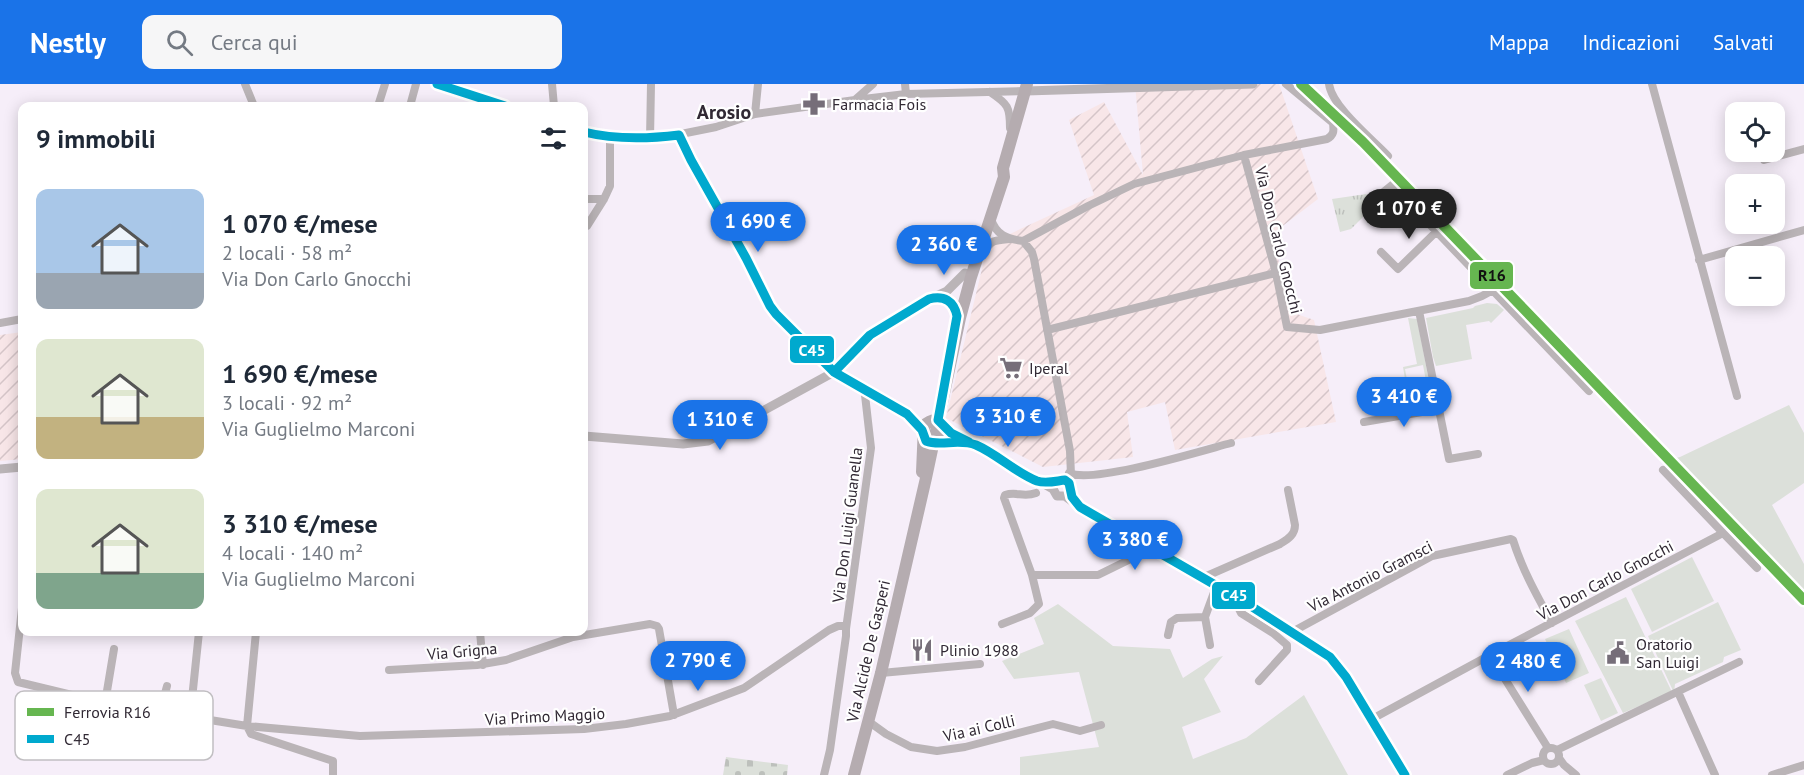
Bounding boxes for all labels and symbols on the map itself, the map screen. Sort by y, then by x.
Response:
pharmacy icon: Farmacia Fois [801,91,827,117]
place label: Farmacia Fois [832,94,926,114]
district label: Arosio [697,99,751,125]
street label: Via Don Carlo Gnocchi [1251,163,1307,316]
pin: 1 070 € [1354,189,1464,240]
pin: 1 690 € [703,202,813,253]
pin: 2 360 € [889,225,999,276]
line badge: R16 [1469,261,1514,290]
text: R16 [1478,265,1506,285]
line badge: C45 [789,335,835,364]
text: C45 [798,340,826,360]
supermarket icon: Iperal [998,355,1024,381]
place label: Iperal [1029,358,1069,378]
pin: 3 410 € [1349,377,1459,428]
pin: 3 310 € [953,397,1063,448]
pin: 1 310 € [665,400,775,451]
street label: Via Don Luigi Guanella [827,446,866,605]
pin: 3 380 € [1080,520,1190,571]
street label: Via Antonio Gramsci [1303,536,1436,617]
street label: Via Don Carlo Gnocchi [1532,536,1677,625]
street label: Via Alcide De Gasperi [842,578,894,725]
line badge: C45 [1211,581,1256,610]
text: C45 [1220,585,1248,605]
place label: Oratorio San Luigi [1636,634,1699,672]
restaurant icon: Plinio 1988 [909,637,935,663]
street label: Via Grigna [425,638,498,664]
place label: Plinio 1988 [940,640,1019,660]
public building icon: Oratorio San Luigi [1605,640,1631,666]
pin: 2 790 € [643,641,753,692]
pin: 2 480 € [1473,642,1583,693]
legend [15,691,213,760]
text: Ferrovia R16 [64,702,151,722]
street label: Via Primo Maggio [483,703,606,729]
street label: Via ai Colli [940,710,1017,746]
text: C45 [64,729,91,749]

